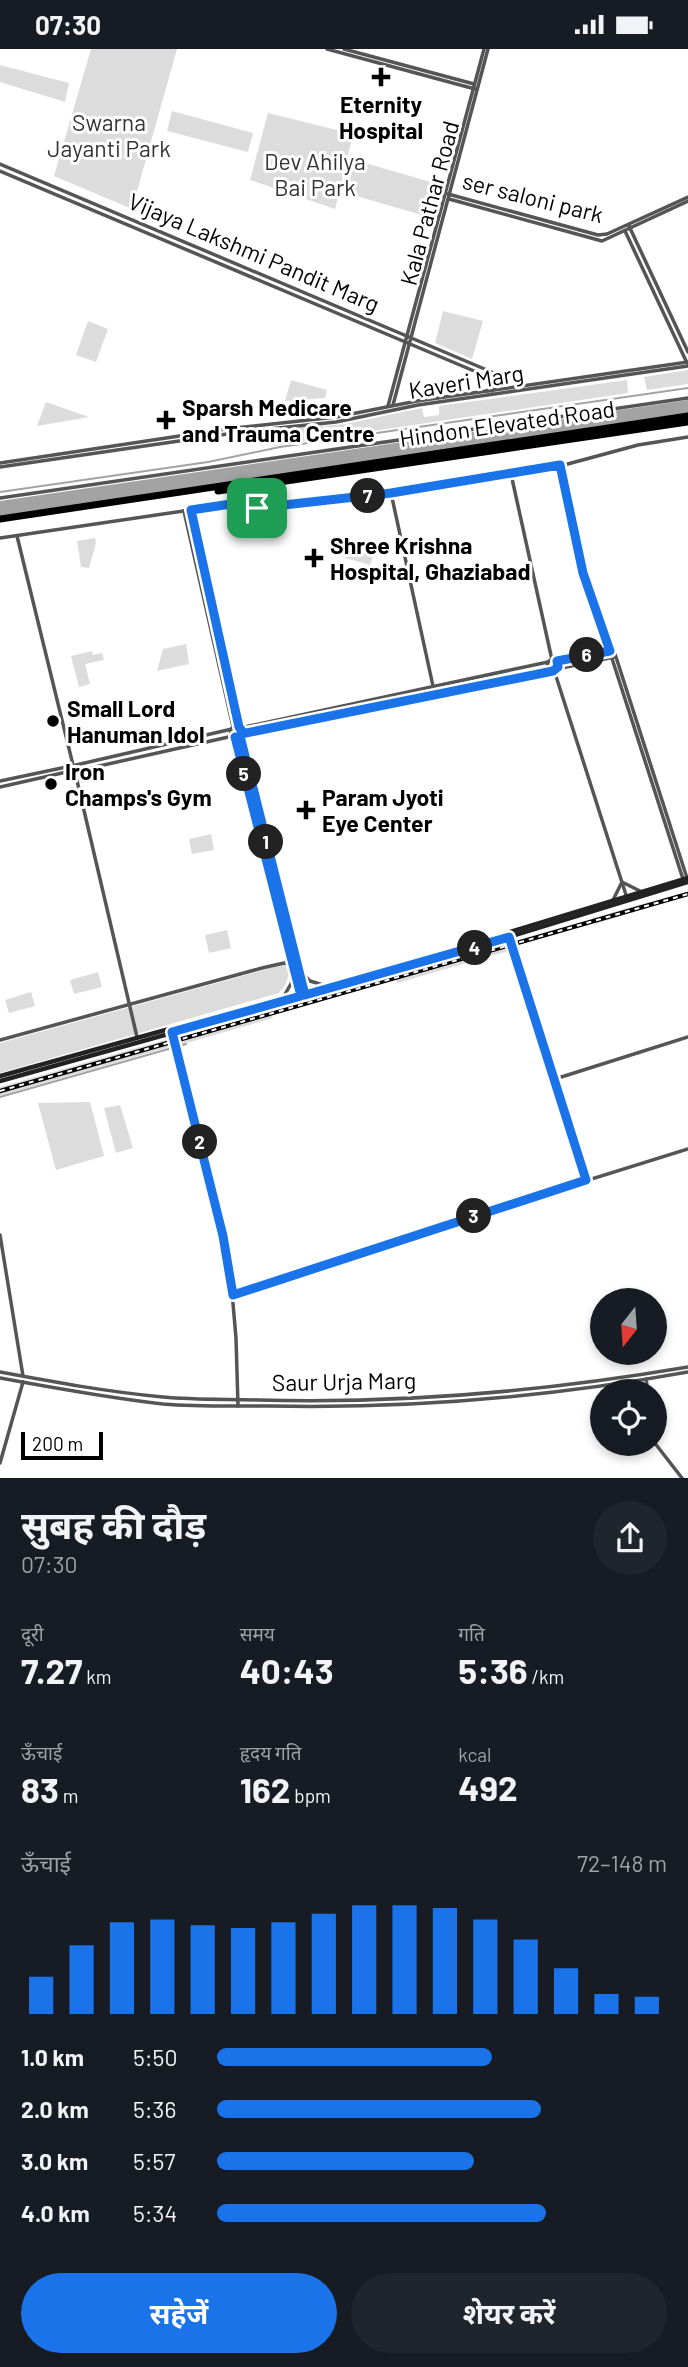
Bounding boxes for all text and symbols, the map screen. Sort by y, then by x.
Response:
text: 07:30 [35,9,101,40]
marker: Eternity Hospital [371,67,391,87]
place label: Eternity Hospital [339,90,423,144]
park label: Swarna Jayanti Park [47,108,171,162]
street label: Kala Pathar Road [394,118,464,288]
park label: Dev Ahilya Bai Park [264,147,366,201]
street label: ser saloni park [460,166,606,228]
street label: Vijaya Lakshmi Pandit Marg [124,186,384,318]
street label: Kaveri Marg [407,358,525,404]
place label: Sparsh Medicare and Trauma Centre [182,393,375,447]
street label: Hindon Elevated Road [398,394,616,452]
marker: Sparsh Medicare and Trauma Centre [156,410,176,430]
pin [227,478,287,538]
pin: 7 [350,479,386,513]
text: 7 [363,484,372,507]
icon: arrive [238,489,276,527]
place label: Shree Krishna Hospital, Ghaziabad [330,531,531,585]
marker: Shree Krishna Hospital, Ghaziabad [304,548,324,568]
pin: 6 [570,637,604,673]
text: 6 [581,643,592,666]
place label: Small Lord Hanuman Idol [67,694,205,748]
marker: Small Lord Hanuman Idol [45,713,61,729]
place label: Iron Champs's Gym [65,757,212,811]
pin: 5 [226,757,262,791]
text: 5 [238,762,249,785]
marker: Iron Champs's Gym [43,776,59,792]
place label: Param Jyoti Eye Center [322,783,444,837]
marker: Param Jyoti Eye Center [296,800,316,820]
pin: 1 [248,825,284,859]
text: 1 [262,830,269,853]
pin: 4 [458,930,492,965]
text: 4 [469,936,480,959]
pin: 2 [182,1125,218,1159]
text: 2 [194,1130,205,1153]
pin: 3 [456,1199,491,1233]
text: 3 [468,1204,479,1227]
north arrow [590,1288,667,1365]
map controls [590,1288,667,1456]
street label: Saur Urja Marg [272,1366,416,1396]
button: locate [590,1379,667,1456]
scale bar [21,1429,103,1461]
text: 200 m [32,1432,83,1455]
text: सुबह की दौड़ [21,1501,206,1547]
button: share [593,1501,667,1575]
text: 07:30 [21,1550,78,1578]
text: दूरी [21,1622,44,1645]
text: समय [240,1622,275,1645]
text: गति [458,1622,485,1645]
text: 7.27 [21,1649,82,1691]
text: 40:43 [240,1649,334,1691]
text: 5:36 [458,1649,528,1691]
text: km [82,1665,112,1688]
text: /km [528,1665,564,1688]
text: ऊँचाई [21,1741,62,1764]
text: हृदय गति [240,1741,301,1764]
text: kcal [458,1743,491,1766]
text: 492 [458,1766,518,1808]
text: 83 [21,1768,59,1810]
text: 162 [240,1768,290,1810]
text: m [59,1784,78,1807]
text: bpm [290,1784,331,1807]
text: ऊँचाई [21,1849,71,1877]
text: 72–148 m [577,1849,667,1877]
text: 1.0 km [21,2043,84,2071]
text: 5:50 [133,2043,177,2071]
text: 2.0 km [21,2095,89,2123]
text: 5:36 [133,2095,176,2123]
text: 3.0 km [21,2147,88,2175]
text: 5:57 [133,2147,175,2175]
text: 4.0 km [21,2199,90,2227]
text: 5:34 [133,2199,177,2227]
button: सहेजें [21,2273,337,2353]
button: शेयर करें [351,2273,667,2353]

